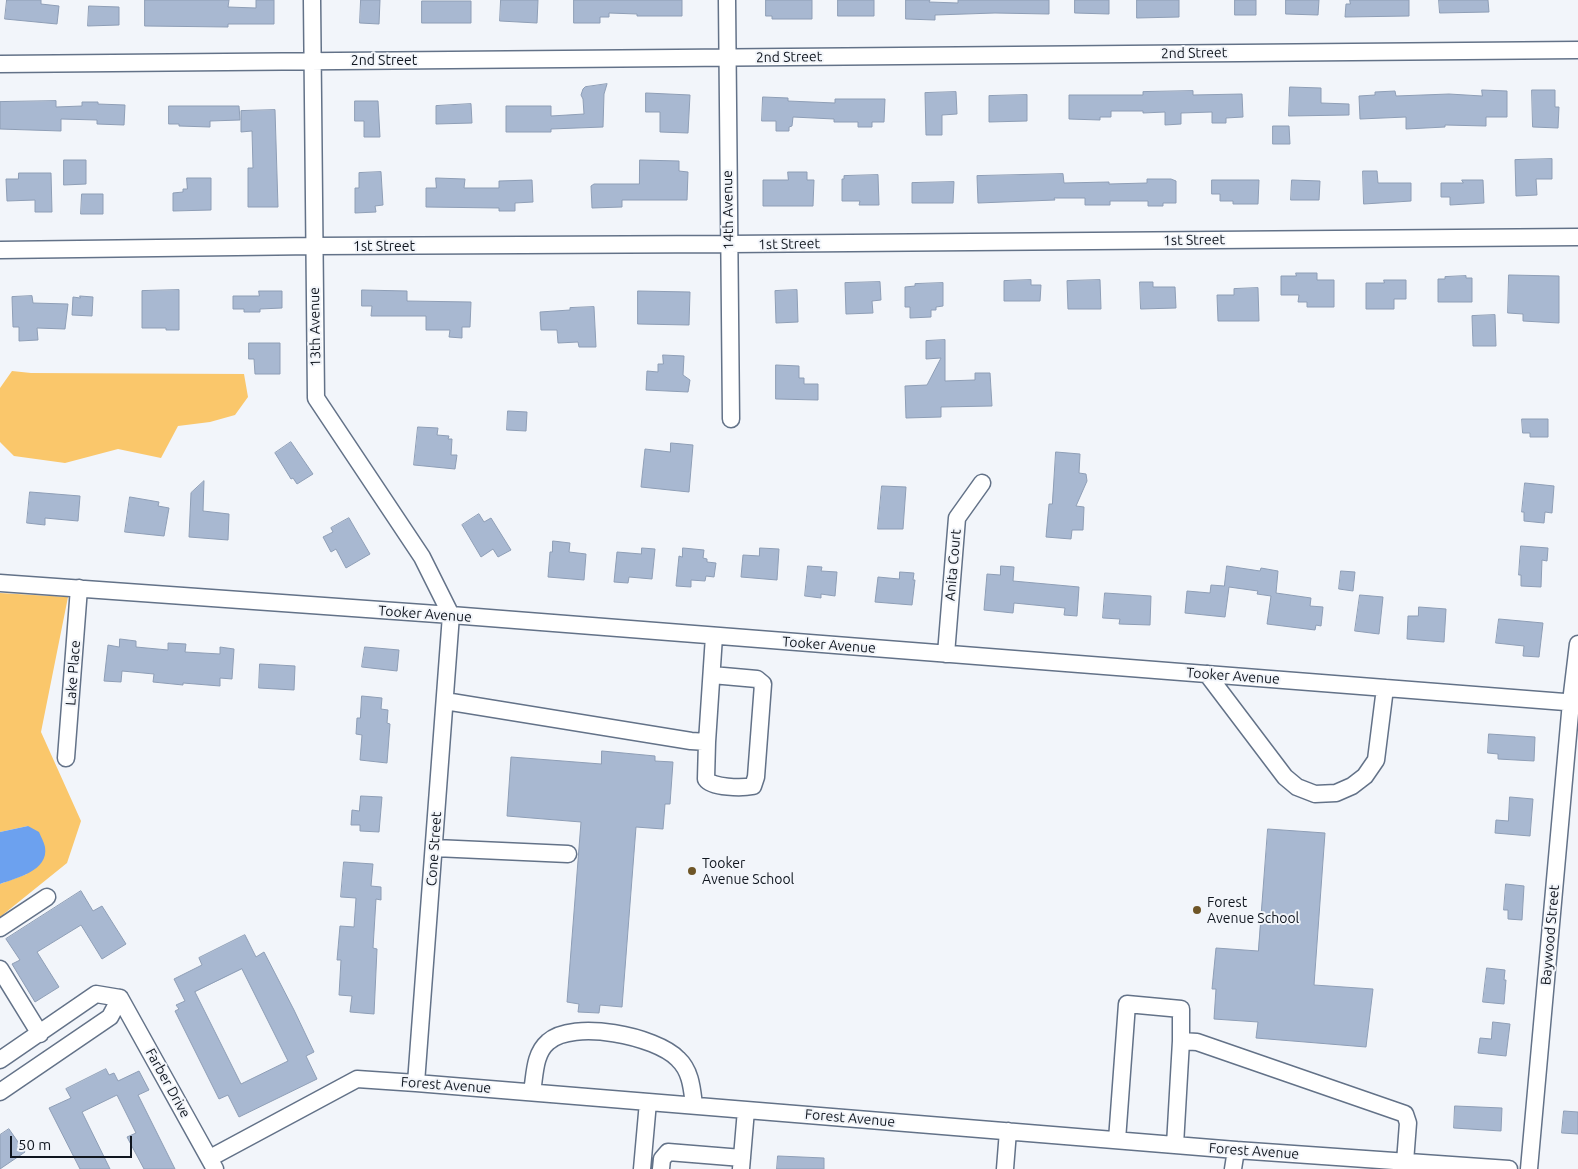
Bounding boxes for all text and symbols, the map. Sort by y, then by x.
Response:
street label: 2nd Street [1161,44,1227,62]
street label: 2nd Street [756,48,822,66]
street label: 2nd Street [351,52,417,68]
street label: 14th Avenue [719,170,737,250]
street label: 1st Street [1163,231,1225,249]
street label: 1st Street [758,235,820,253]
street label: 1st Street [353,238,415,254]
street label: 13th Avenue [306,287,324,367]
street label: Anita Court [941,528,965,602]
street label: Tooker Avenue [378,602,472,626]
street label: Tooker Avenue [782,633,876,657]
street label: Lake Place [62,640,84,706]
street label: Tooker Avenue [1186,664,1280,688]
street label: Cone Street [423,811,445,887]
place label: Tooker Avenue School [702,855,794,888]
marker: Tooker Avenue School [686,865,698,877]
street label: Baywood Street [1537,884,1563,986]
place label: Forest Avenue School [1207,894,1299,926]
marker: Forest Avenue School [1191,904,1203,916]
street label: Farber Drive [142,1045,194,1121]
street label: Forest Avenue [400,1073,492,1097]
street label: Forest Avenue [804,1106,896,1130]
scale bar [12,1126,135,1158]
text: 50 m [18,1136,51,1153]
street label: Forest Avenue [1208,1139,1300,1163]

